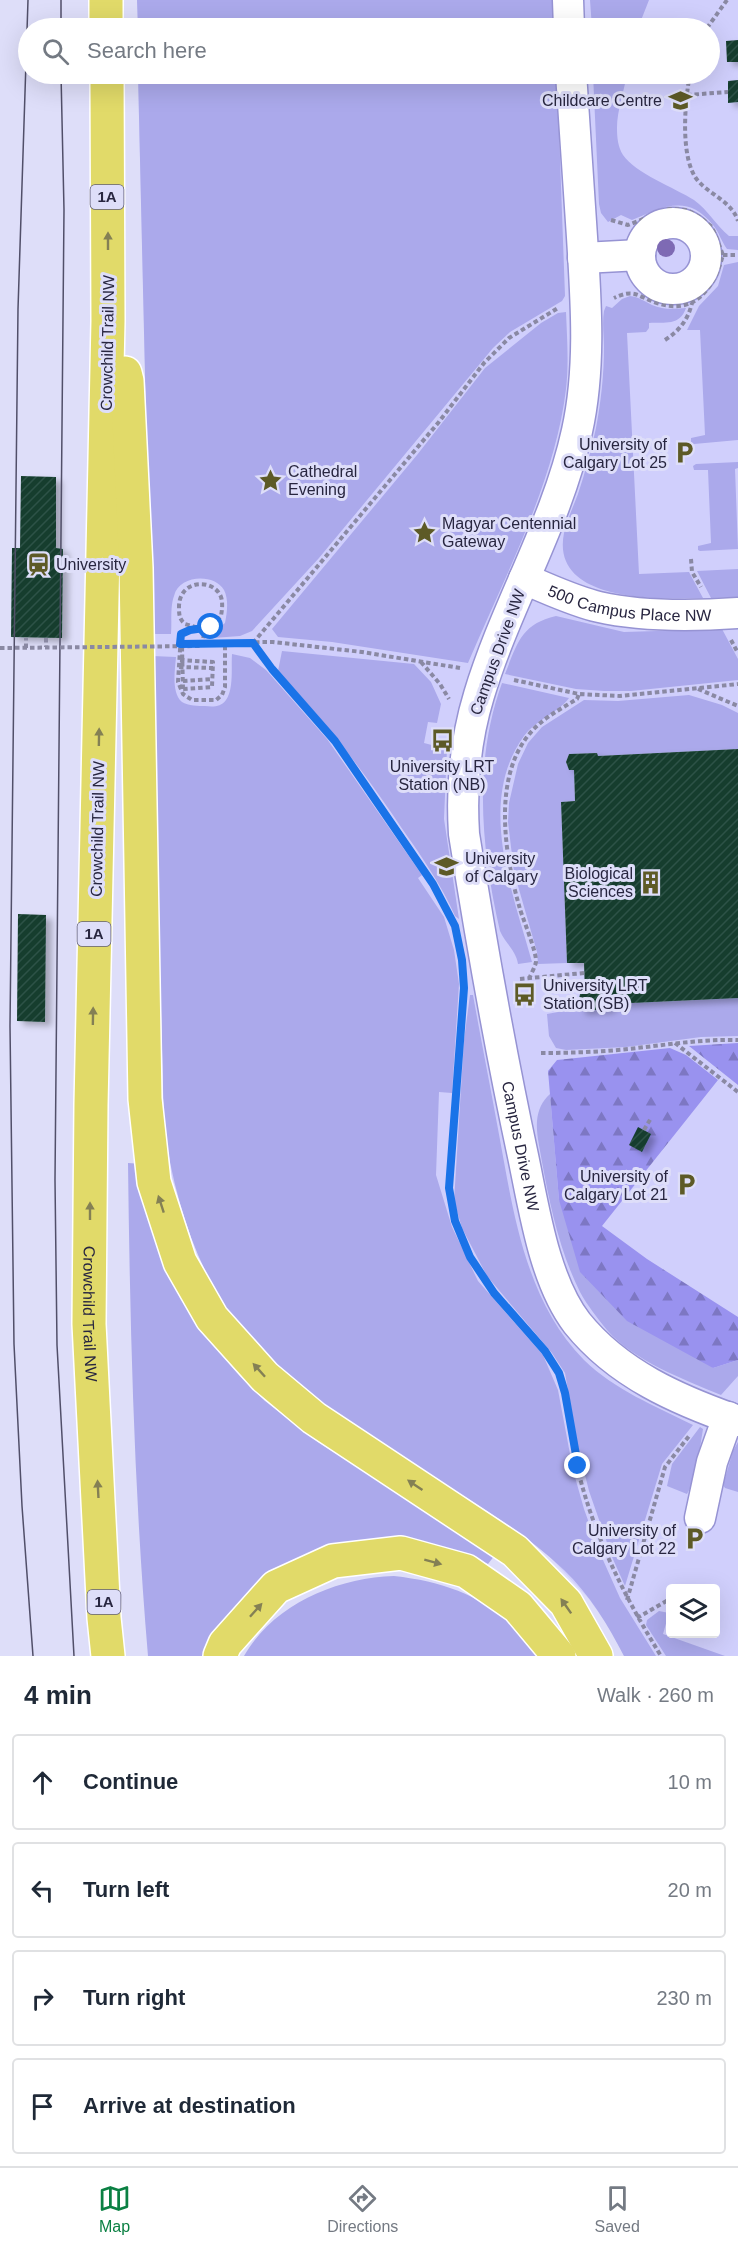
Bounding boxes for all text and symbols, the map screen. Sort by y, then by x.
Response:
search box [18,18,720,84]
icon: search [39,35,72,68]
text: Search here [87,38,207,63]
school or university icon: Childcare Centre [667,87,693,113]
place label: Childcare Centre [542,92,662,109]
road number: 1A [90,185,124,209]
one-way arrow [103,232,113,251]
street label: Crowchild Trail NW [98,274,117,411]
place label: University of Calgary Lot 25 [563,436,668,471]
parking icon: University of Calgary Lot 25 [672,440,698,466]
place label: Cathedral Evening [288,463,357,498]
place icon: Cathedral Evening [257,467,283,493]
place label: Magyar Centennial Gateway [442,515,576,550]
place icon: Magyar Centennial Gateway [411,519,437,545]
station icon: University [25,551,51,577]
place label: University [56,556,126,573]
street label: 500 Campus Place NW [545,582,713,624]
street label: Campus Drive NW [467,586,528,717]
route start [197,613,223,639]
one-way arrow [94,727,104,746]
bus stop icon: University LRT Station (NB) [429,728,455,754]
place label: University LRT Station (NB) [390,758,495,793]
street label: Crowchild Trail NW [88,760,107,897]
place label: University of Calgary [465,850,538,885]
school or university icon: University of Calgary [434,854,460,880]
place label: Biological Sciences [565,865,633,900]
building icon: Biological Sciences [638,869,664,895]
road number: 1A [78,922,110,946]
place label: University LRT Station (SB) [543,977,648,1012]
bus stop icon: University LRT Station (SB) [512,981,538,1007]
one-way arrow [88,1006,97,1025]
street label: Campus Drive NW [499,1080,542,1214]
place label: University of Calgary Lot 21 [564,1168,669,1203]
parking icon: University of Calgary Lot 21 [673,1172,699,1198]
one-way arrow [156,1195,165,1213]
one-way arrow [85,1201,95,1220]
street label: Crowchild Trail NW [80,1246,100,1383]
one-way arrow [252,1363,266,1377]
route end [564,1452,590,1478]
one-way arrow [93,1480,102,1499]
one-way arrow [407,1480,423,1491]
place label: University of Calgary Lot 22 [572,1522,677,1557]
parking icon: University of Calgary Lot 22 [681,1526,707,1552]
one-way arrow [424,1558,442,1567]
map controls [666,1584,720,1638]
button: layers [666,1584,720,1638]
road number: 1A [88,1590,120,1614]
one-way arrow [560,1598,572,1614]
one-way arrow [248,1604,262,1618]
text: 4 min [24,1680,92,1710]
text: Walk · 260 m [597,1684,714,1706]
icon: ahead [26,1766,59,1799]
text: Continue [83,1769,178,1794]
text: 10 m [668,1771,712,1793]
icon: left [26,1874,59,1907]
text: Turn left [83,1877,169,1902]
text: 20 m [668,1879,712,1901]
icon: right [26,1982,59,2015]
text: Turn right [83,1985,185,2010]
text: 230 m [656,1987,712,2009]
icon: arrive [26,2090,59,2123]
text: Arrive at destination [83,2093,296,2118]
tab: Map [98,2182,131,2236]
tab: Directions [327,2182,398,2236]
tab: Saved [595,2182,640,2236]

